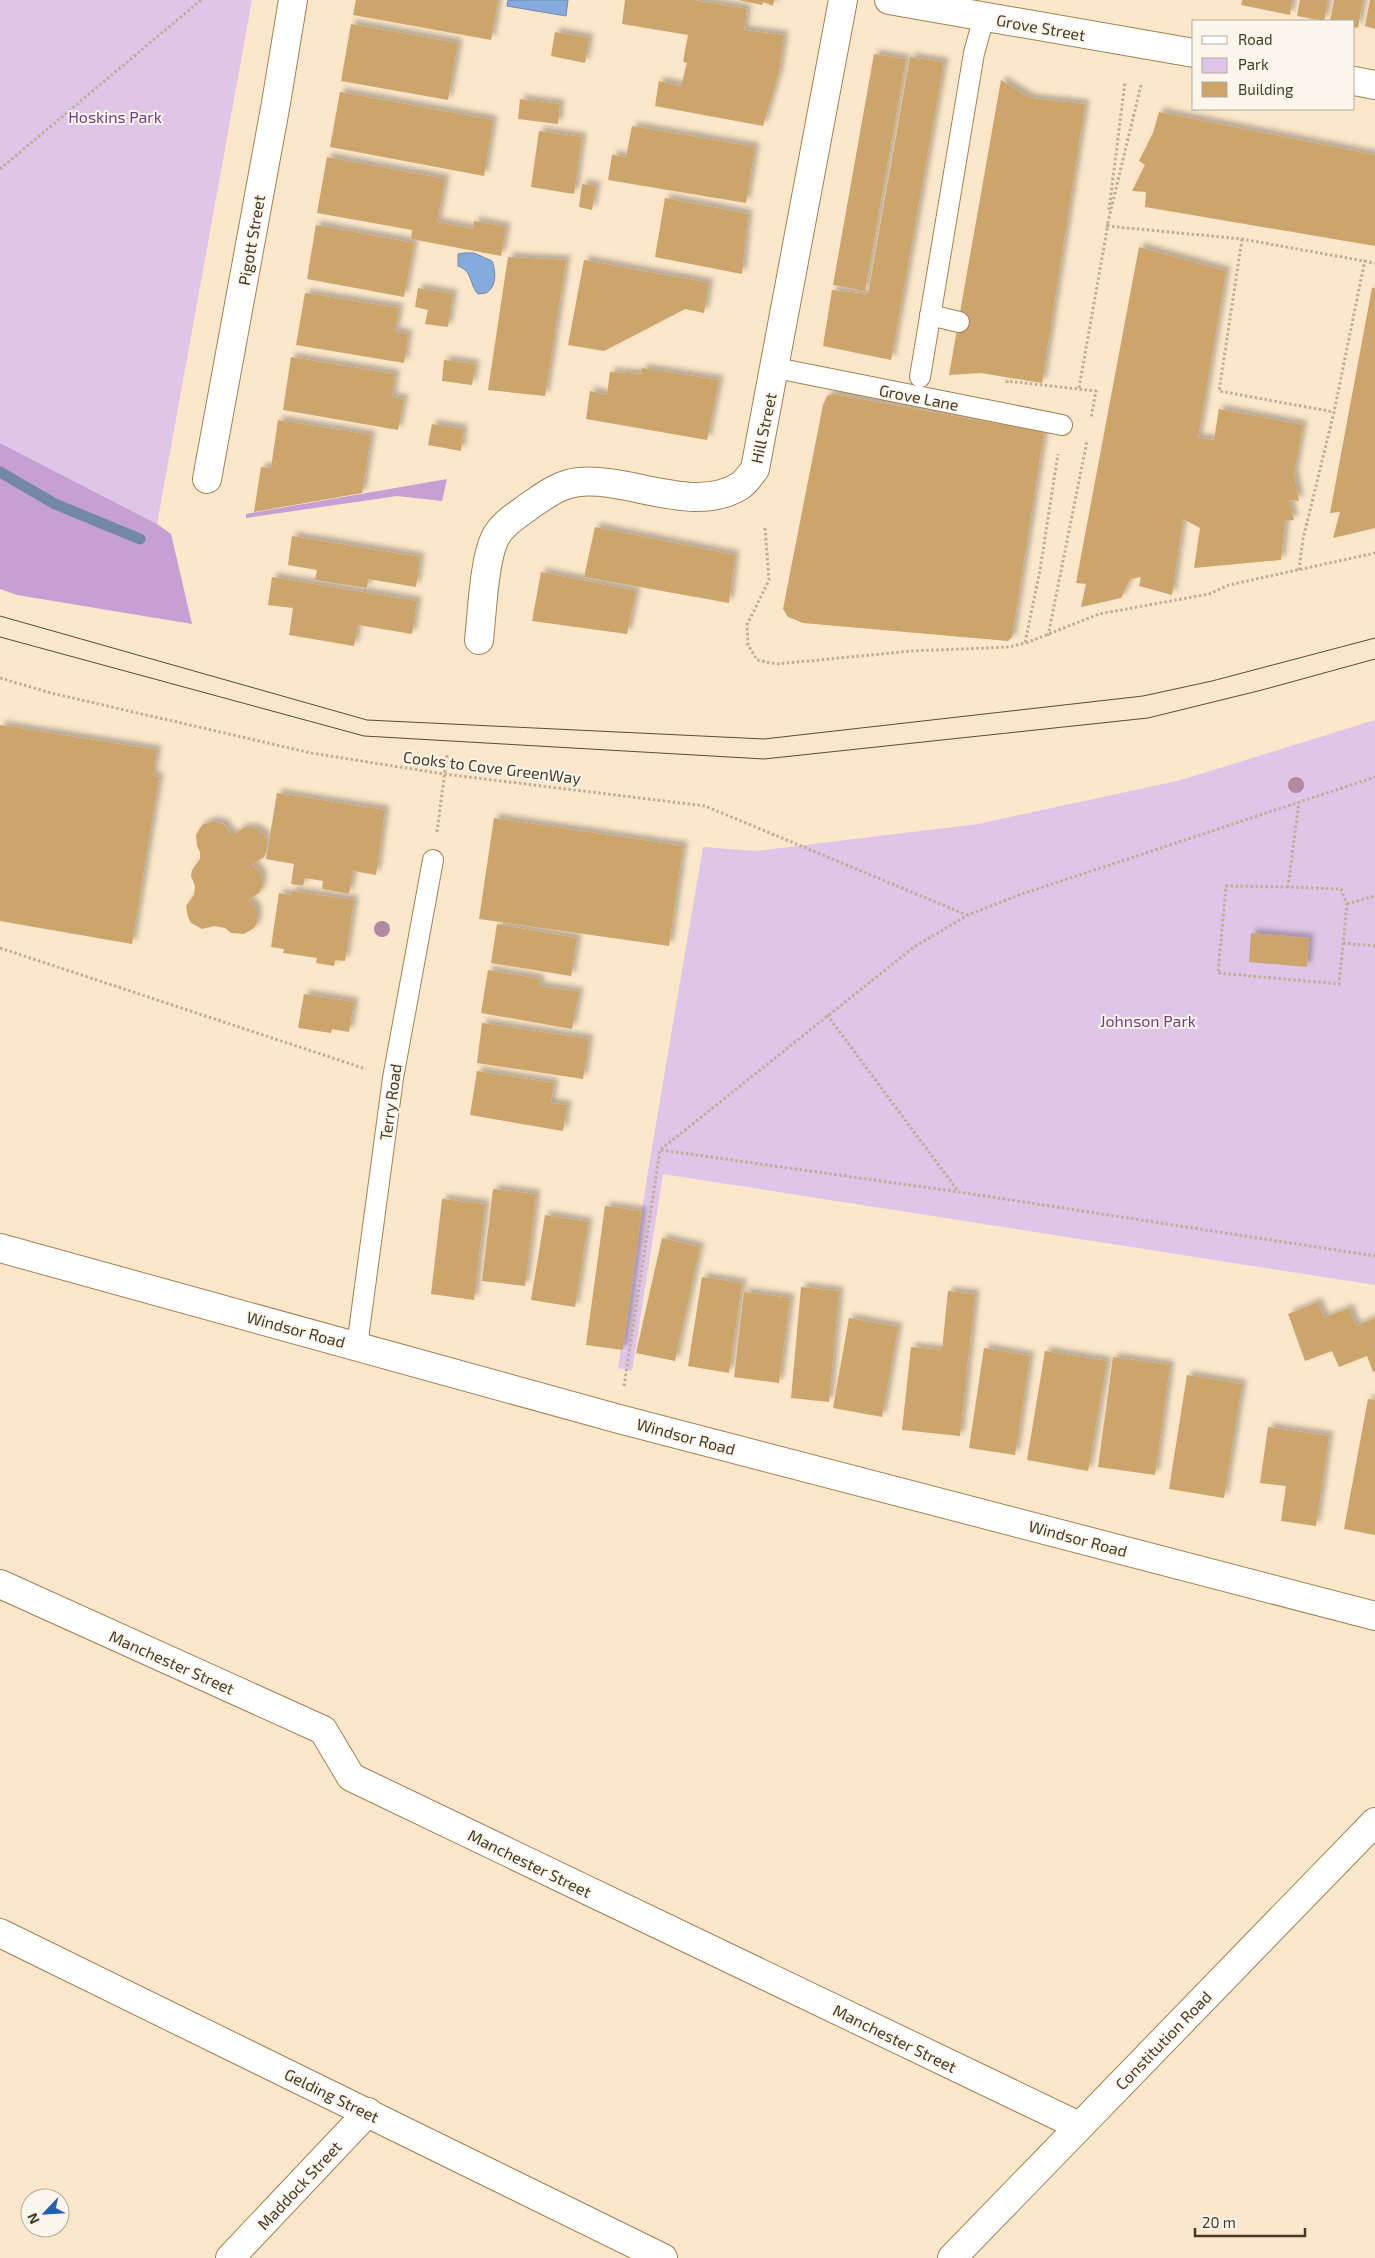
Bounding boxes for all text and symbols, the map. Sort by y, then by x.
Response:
street label: Grove Street [995,10,1087,44]
legend [1192,20,1355,110]
text: Road [1238,30,1273,48]
text: Park [1238,55,1269,73]
text: Building [1238,80,1294,98]
park label: Hoskins Park [68,107,162,126]
street label: Pigott Street [234,193,268,287]
street label: Grove Lane [878,380,960,414]
street label: Hill Street [746,391,780,465]
street label: Cooks to Cove GreenWay [402,747,583,787]
park label: Johnson Park [1100,1011,1196,1030]
street label: Terry Road [375,1062,405,1142]
street label: Windsor Road [245,1307,347,1351]
street label: Windsor Road [635,1414,737,1458]
street label: Windsor Road [1027,1516,1129,1560]
street label: Manchester Street [107,1626,237,1698]
street label: Manchester Street [465,1825,595,1901]
street label: Constitution Road [1111,1987,1215,2093]
street label: Manchester Street [830,2000,960,2076]
street label: Gelding Street [282,2064,382,2126]
street label: Maddock Street [253,2137,345,2233]
north arrow [20,2188,70,2238]
scale bar [1195,2206,1305,2238]
text: N [23,2211,43,2227]
text: 20 m [1202,2213,1236,2231]

